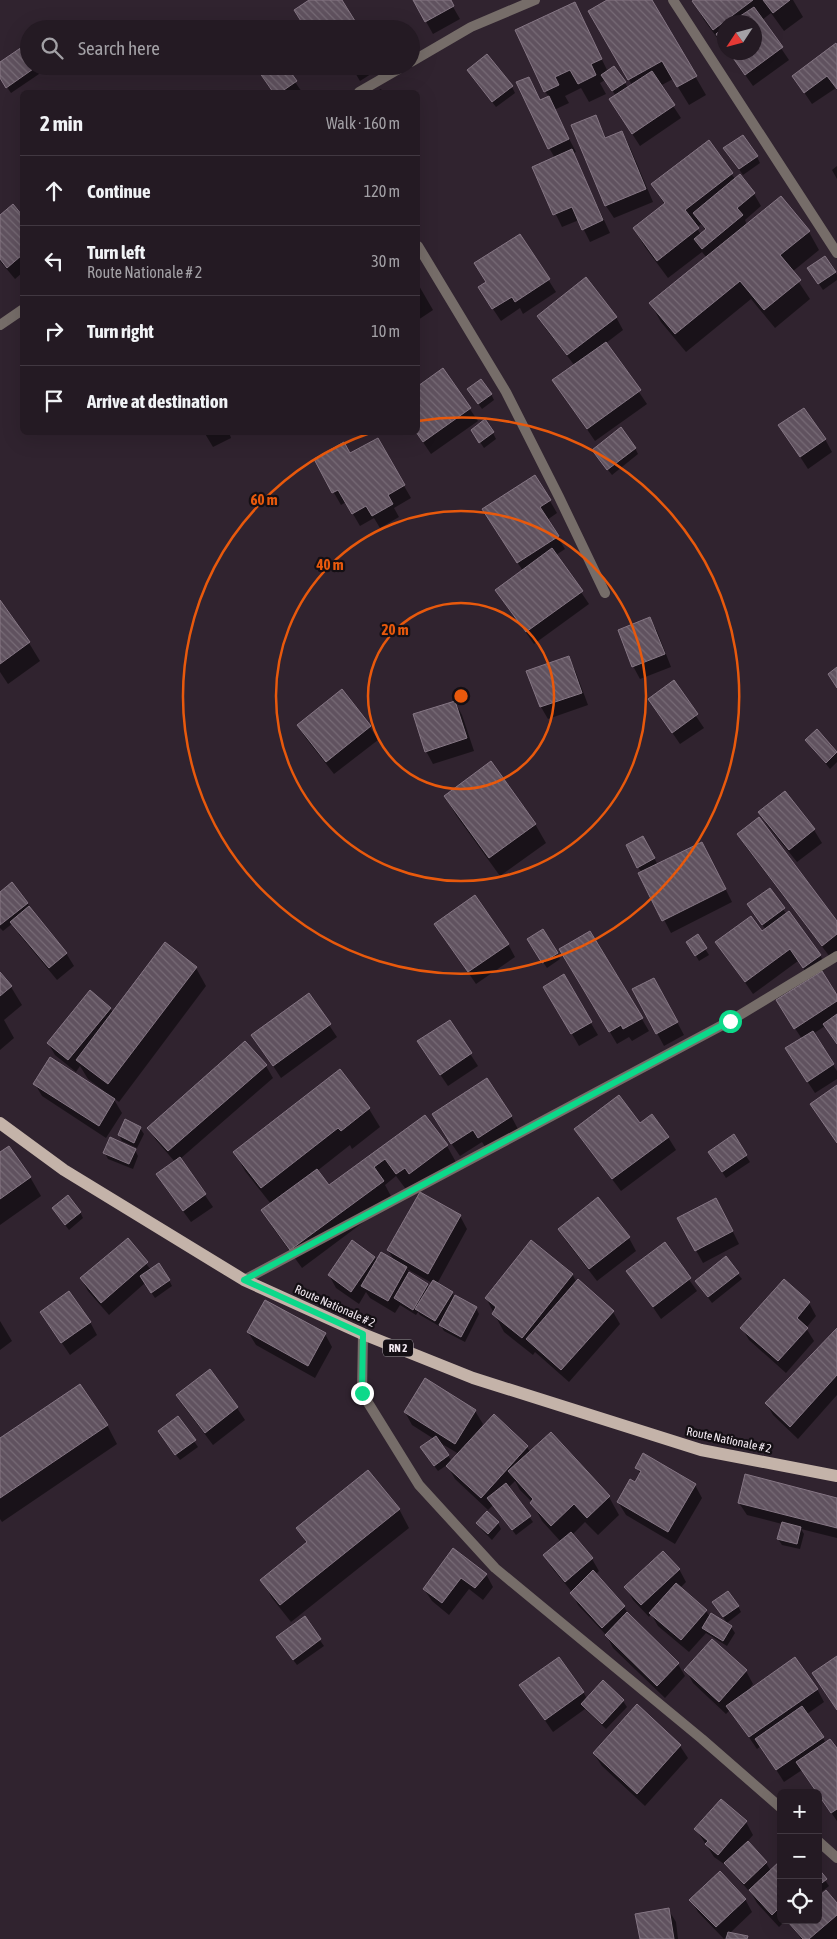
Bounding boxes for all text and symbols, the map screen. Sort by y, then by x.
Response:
north arrow [717,15,762,60]
search box [20,20,420,75]
icon: search [38,34,66,62]
text: Search here [78,37,160,59]
text: 2 min [40,111,83,135]
text: Walk · 160 m [326,114,400,132]
icon: ahead [40,177,68,205]
text: Continue [87,180,151,202]
text: 120 m [364,182,400,200]
text: Turn left [87,241,145,263]
icon: left [40,247,68,275]
text: 30 m [371,252,400,270]
text: Route Nationale # 2 [87,263,202,281]
icon: right [40,317,68,345]
text: Turn right [87,320,154,342]
text: 10 m [371,322,400,340]
icon: arrive [40,387,68,415]
text: Arrive at destination [87,390,228,412]
text: 60 m [251,491,278,508]
text: 40 m [316,556,344,573]
text: 20 m [382,621,409,638]
centre of rings [452,687,470,705]
route start [719,1010,742,1033]
street label: Route Nationale # 2 [293,1282,377,1330]
road number: RN 2 [383,1340,413,1356]
route end [351,1382,374,1405]
street label: Route Nationale # 2 [685,1424,773,1456]
map controls [777,1789,822,1924]
button: + [777,1789,822,1834]
button: − [777,1834,822,1879]
button: locate [777,1879,822,1924]

